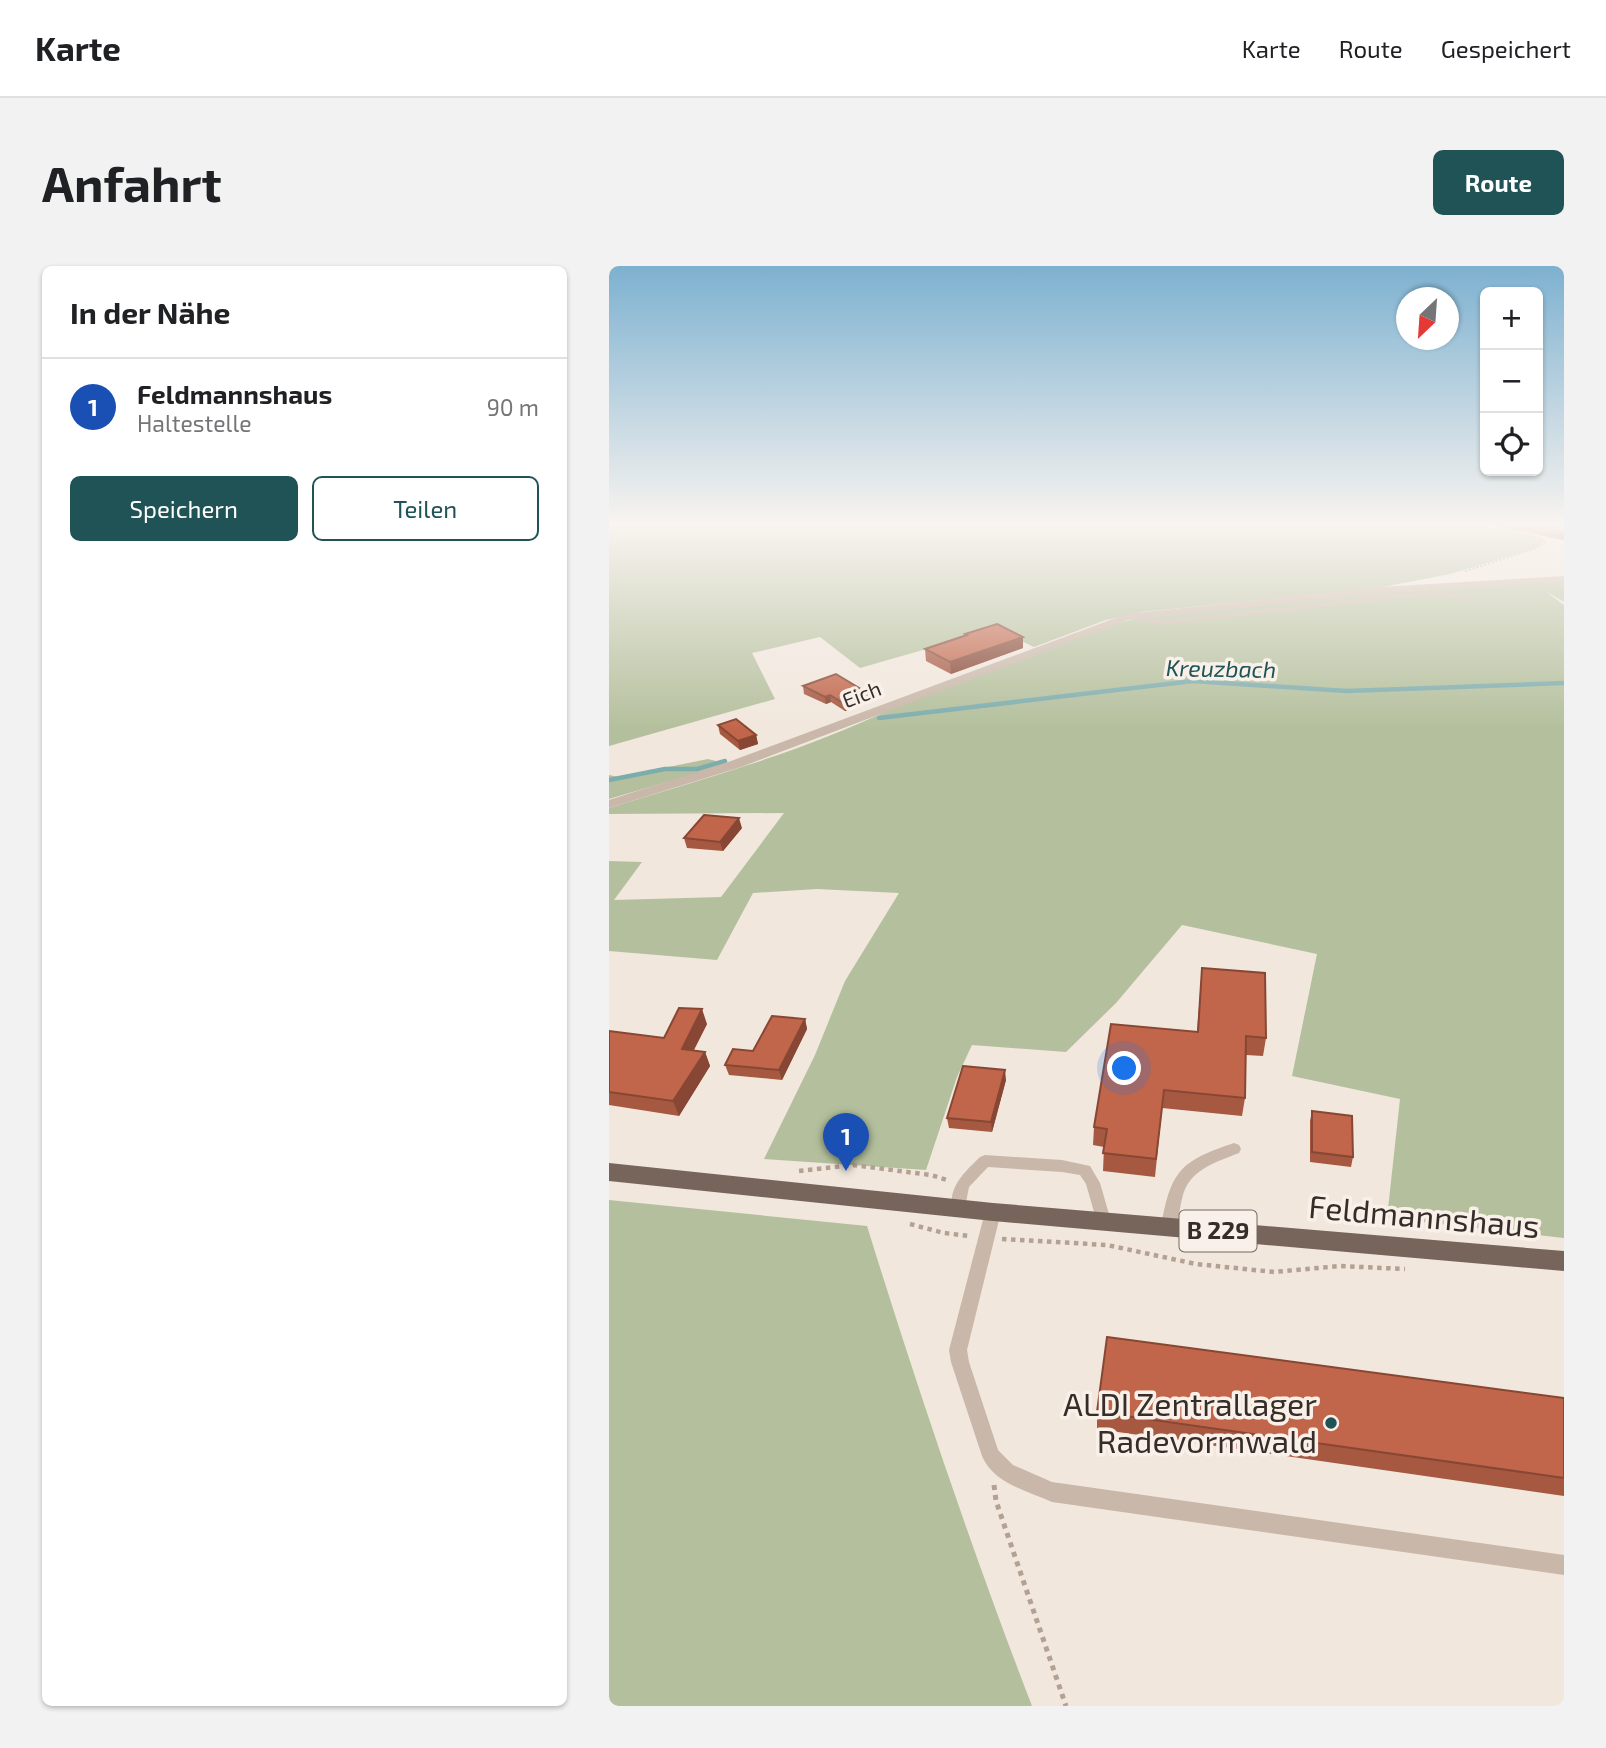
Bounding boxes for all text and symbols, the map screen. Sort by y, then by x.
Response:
text: Karte [35,28,121,68]
text: Karte [1242,34,1301,63]
text: Route [1339,34,1403,63]
text: Gespeichert [1441,34,1571,63]
button: Route [1433,150,1564,215]
text: Anfahrt [42,153,222,212]
north arrow [1396,287,1459,350]
map controls [1480,287,1543,476]
button: + [1480,287,1543,350]
text: In der Nähe [70,294,231,330]
button: − [1480,350,1543,413]
text: Feldmannshaus [137,378,332,409]
text: 1 [88,393,98,421]
text: 90 m [487,393,539,421]
text: Haltestelle [137,409,252,437]
button: locate [1480,413,1543,476]
button: Speichern [70,476,298,541]
button: Teilen [312,476,539,541]
water label: Kreuzbach [1166,653,1276,683]
street label: Eich [839,675,884,712]
your location [1107,1051,1141,1085]
pin: 1 [823,1113,869,1171]
street label: Feldmannshaus [1307,1186,1541,1244]
road number: B 229 [1179,1211,1257,1252]
place label: ALDI Zentrallager Radevormwald [1063,1384,1317,1459]
marker: ALDI Zentrallager Radevormwald [1323,1415,1339,1431]

